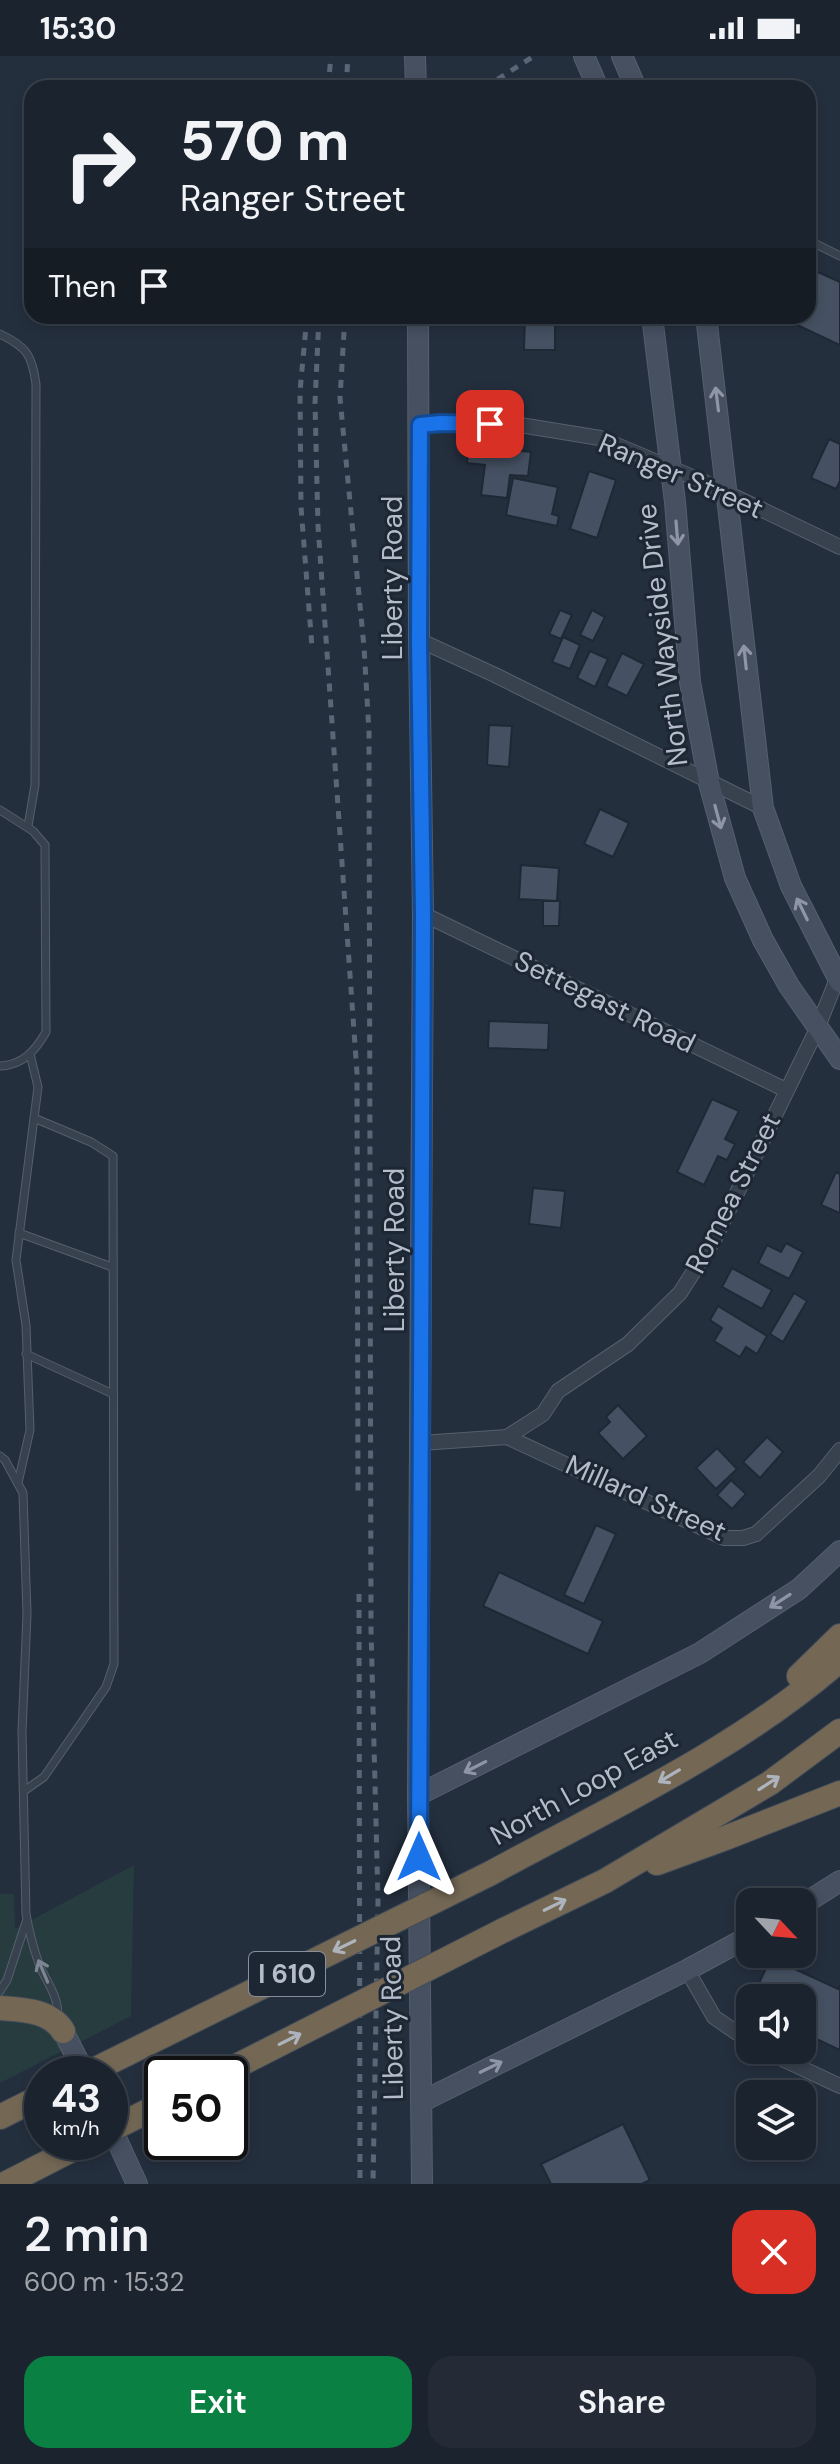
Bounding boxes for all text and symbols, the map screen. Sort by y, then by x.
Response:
text: 15:30 [40,9,116,48]
text: 570 m [180,104,349,177]
icon: right [48,112,152,216]
text: Ranger Street [180,175,406,222]
icon: arrive [132,264,176,308]
text: Then [48,267,116,306]
one-way arrow [709,387,724,412]
pin [456,390,524,458]
icon: arrive [468,402,512,446]
street label: Ranger Street [593,425,769,527]
street label: Liberty Road [374,496,411,660]
street label: North Wayside Drive [628,502,696,768]
one-way arrow [670,519,685,546]
one-way arrow [737,645,752,671]
one-way arrow [711,804,726,830]
one-way arrow [794,897,810,921]
street label: Settegast Road [508,942,702,1062]
street label: Romea Street [677,1107,789,1279]
street label: Liberty Road [376,1168,413,1332]
street label: Millard Street [560,1446,732,1550]
one-way arrow [770,1593,792,1610]
street label: North Loop East [484,1720,684,1854]
one-way arrow [463,1760,487,1775]
one-way arrow [658,1768,681,1784]
one-way arrow [757,1775,779,1792]
position arrow [377,1815,461,1899]
north arrow [736,1888,816,1968]
map controls [736,1888,816,2160]
one-way arrow [542,1897,566,1912]
street label: Liberty Road [372,1935,412,2101]
one-way arrow [332,1939,356,1954]
road number: I 610 [249,1952,325,1996]
one-way arrow [34,1959,49,1984]
button: sound [736,1984,816,2064]
one-way arrow [278,2030,302,2046]
speed limit sign: 50 [144,2056,248,2160]
one-way arrow [479,2059,503,2075]
text: 43 [51,2072,101,2124]
button: layers [736,2080,816,2160]
text: km/h [52,2115,100,2141]
text: 2 min [24,2203,150,2266]
button: close [732,2210,816,2294]
text: 600 m · 15:32 [24,2265,185,2299]
button: Exit [24,2356,412,2448]
button: Share [428,2356,816,2448]

